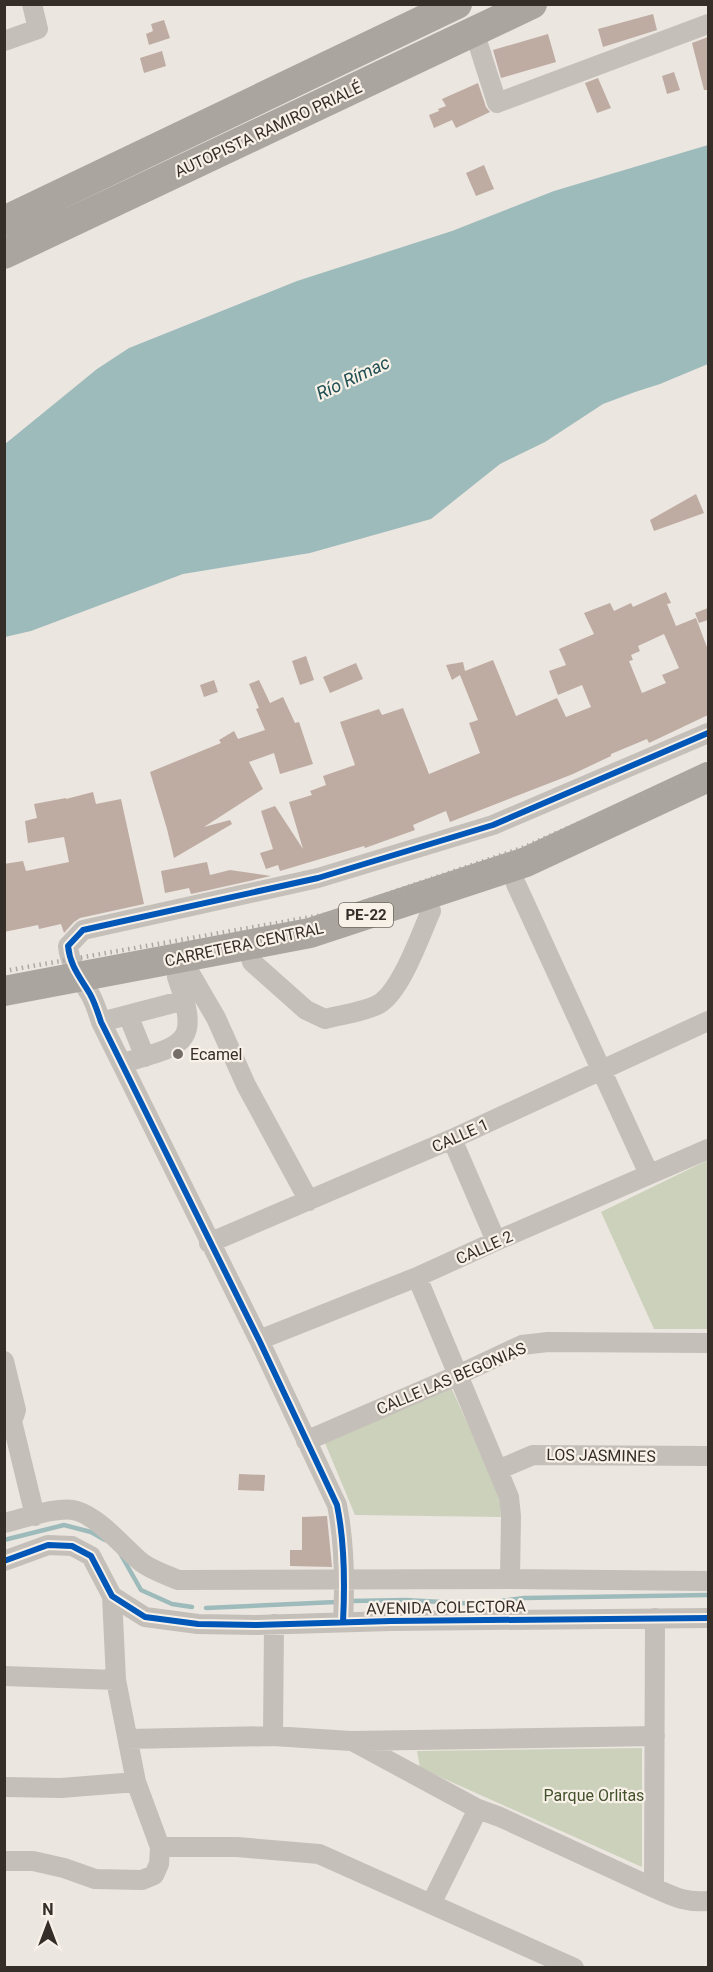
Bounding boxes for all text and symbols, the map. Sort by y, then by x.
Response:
street label: AUTOPISTA RAMIRO PRIALÉ [172,78,365,181]
water label: Río Rímac [313,351,393,404]
road number: PE-22 [339,903,393,927]
street label: CARRETERA CENTRAL [163,918,326,971]
place label: Ecamel [190,1045,242,1064]
marker: Ecamel [171,1047,185,1061]
street label: CALLE 1 [429,1115,492,1156]
street label: CALLE 2 [453,1227,516,1268]
street label: CALLE LAS BEGONIAS [374,1338,529,1419]
street label: LOS JASMINES [546,1445,656,1466]
street label: AVENIDA COLECTORA [366,1597,526,1618]
park label: Parque Orlitas [544,1786,644,1805]
north arrow [18,1894,78,1954]
text: N [42,1900,54,1919]

